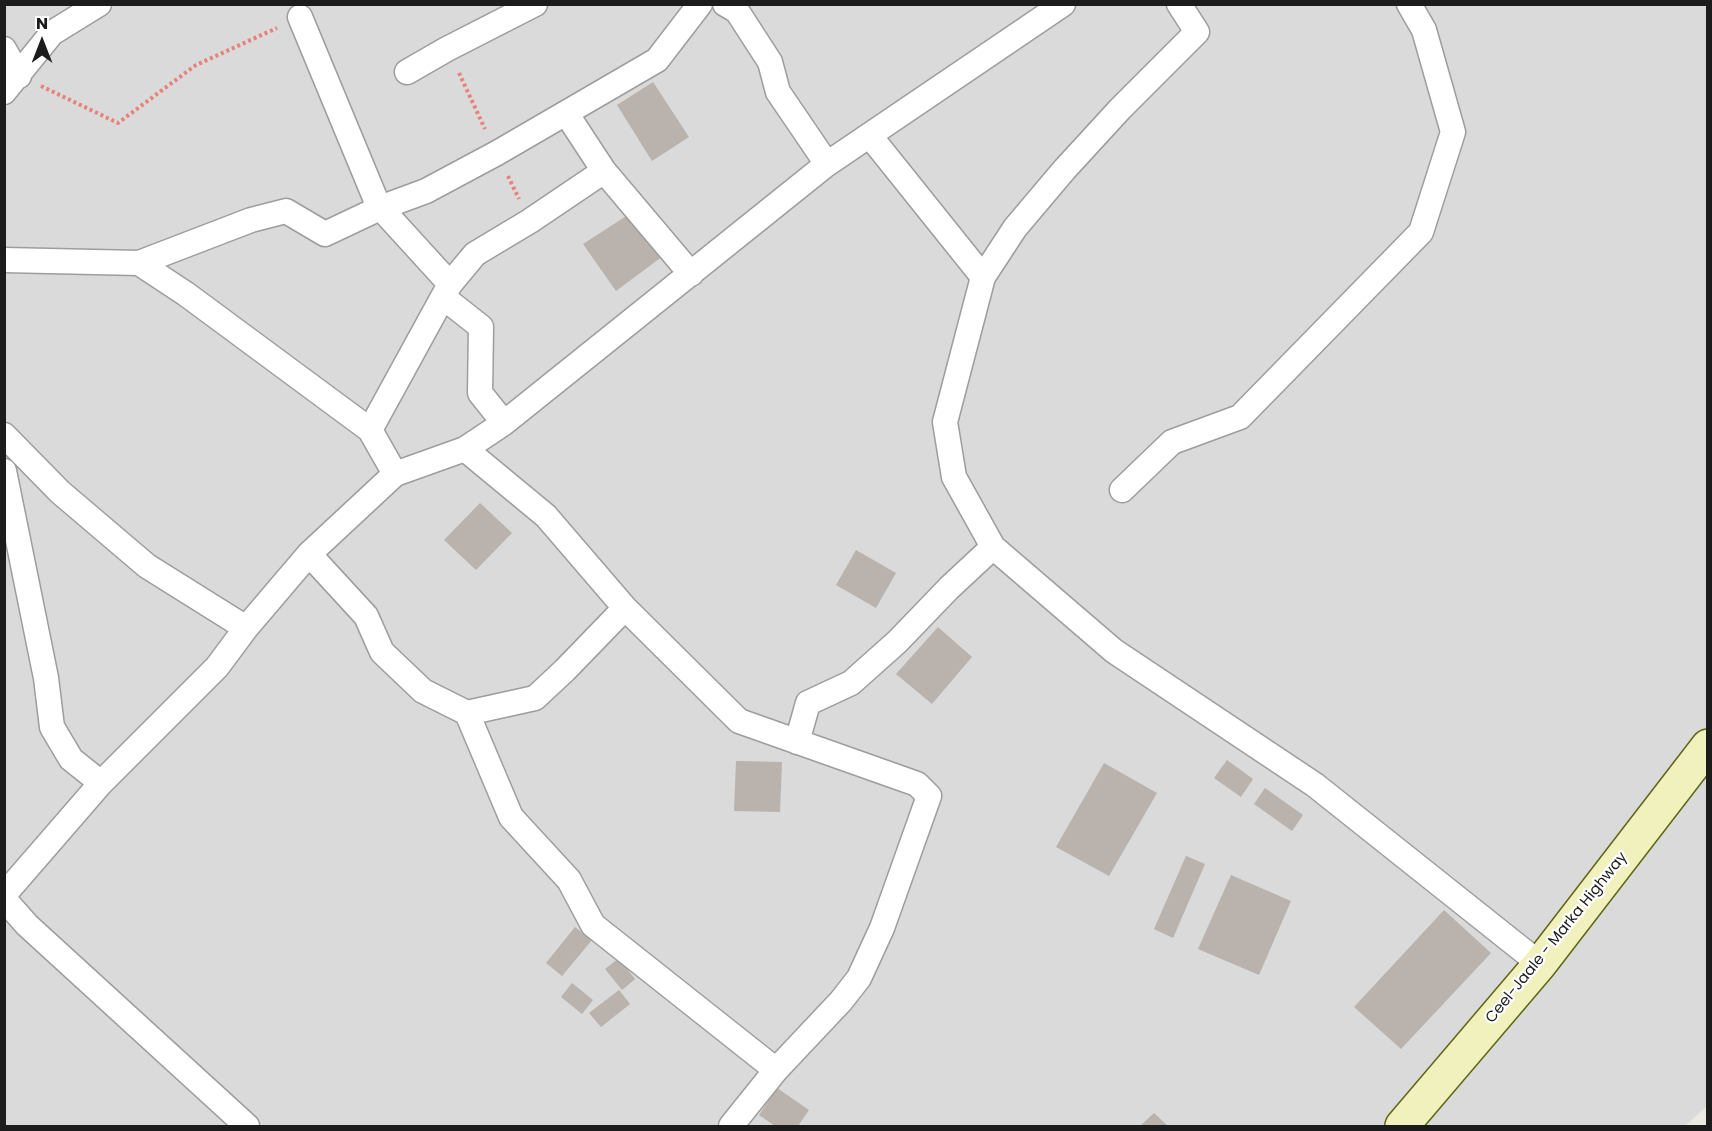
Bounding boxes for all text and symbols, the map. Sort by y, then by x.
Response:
north arrow [12,12,72,72]
text: N [36,12,48,35]
street label: Ceel-Jaale - Marka Highway [1482,849,1632,1027]

